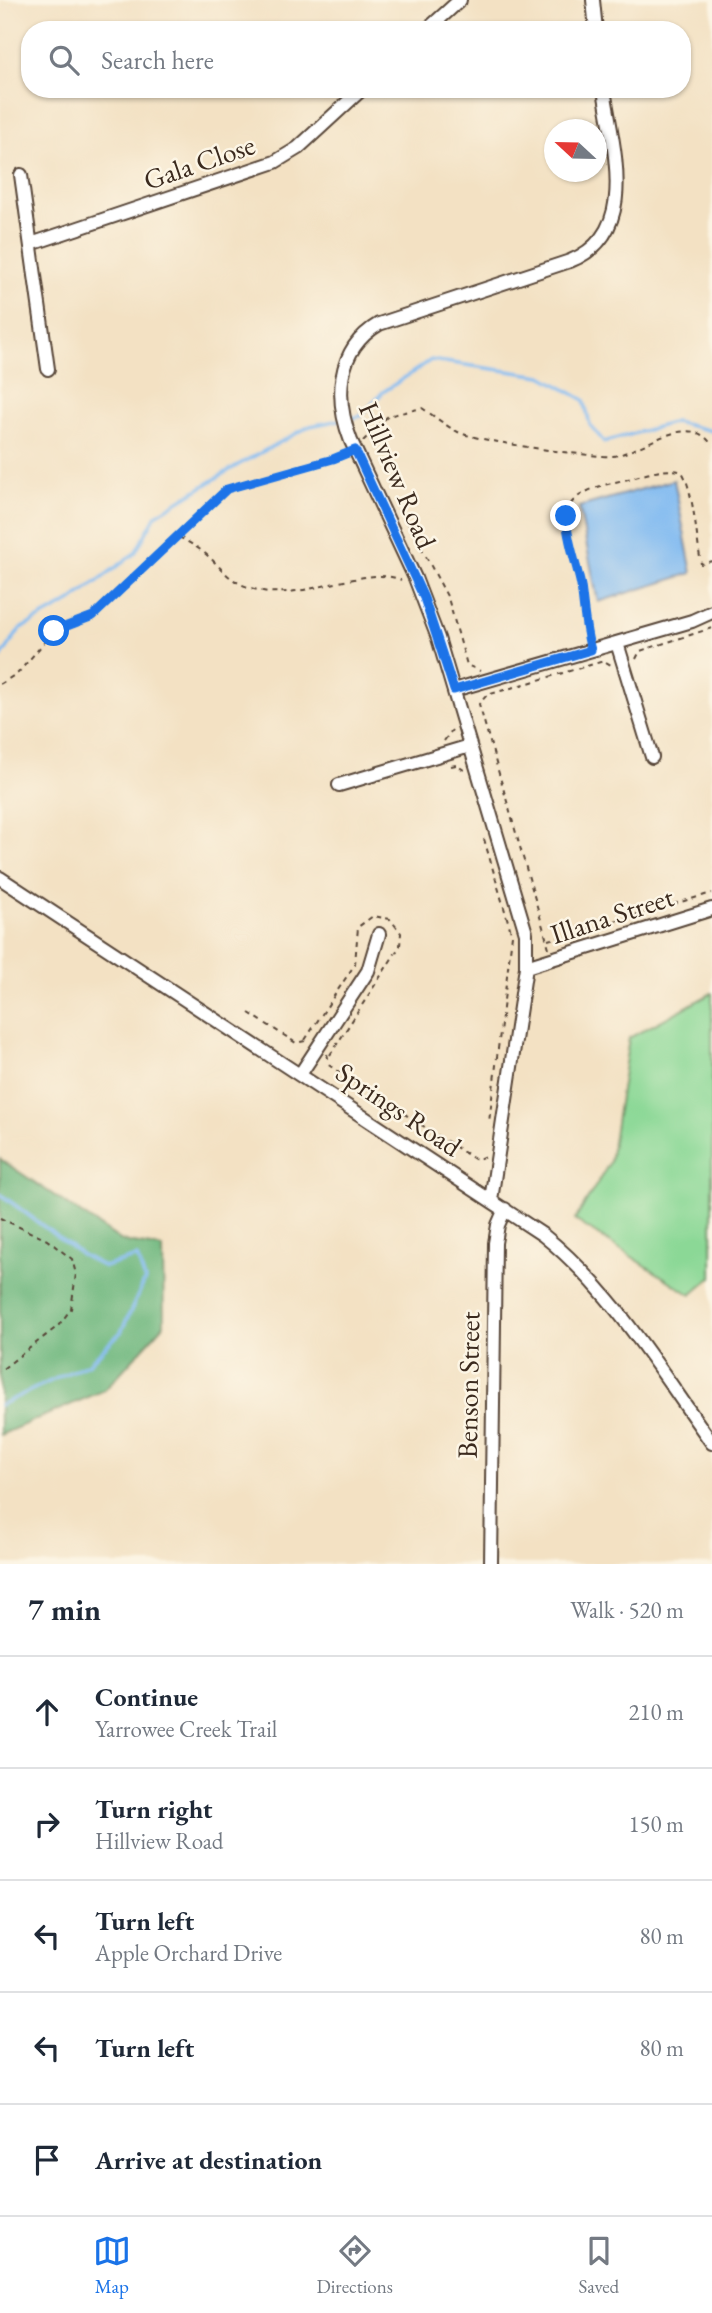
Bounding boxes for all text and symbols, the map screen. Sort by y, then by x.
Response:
search box [21,21,691,98]
icon: search [45,41,83,79]
text: Search here [101,43,214,77]
north arrow [544,119,607,182]
street label: Gala Close [139,126,260,198]
street label: Hillview Road [351,396,445,555]
route end [550,500,581,531]
route start [38,615,69,646]
street label: Illana Street [546,878,678,952]
street label: Springs Road [329,1054,469,1165]
street label: Benson Street [449,1311,487,1459]
text: 7 min [28,1590,101,1629]
text: Walk · 520 m [570,1595,684,1625]
text: Continue [95,1680,198,1714]
icon: ahead [28,1693,66,1731]
text: 210 m [628,1697,684,1727]
text: Yarrowee Creek Trail [95,1714,277,1744]
text: Turn right [95,1792,213,1826]
icon: right [28,1805,66,1843]
text: 150 m [628,1809,684,1839]
text: Hillview Road [95,1826,223,1856]
text: Turn left [95,1904,194,1938]
icon: left [28,1917,66,1955]
text: 80 m [639,1921,684,1951]
text: Apple Orchard Drive [95,1938,282,1968]
icon: left [28,2029,66,2067]
text: Turn left [95,2031,194,2065]
text: 80 m [639,2033,684,2063]
icon: arrive [28,2141,66,2179]
text: Arrive at destination [95,2143,322,2177]
tab: Map [93,2232,131,2299]
tab: Directions [316,2232,393,2299]
tab: Saved [578,2232,619,2299]

